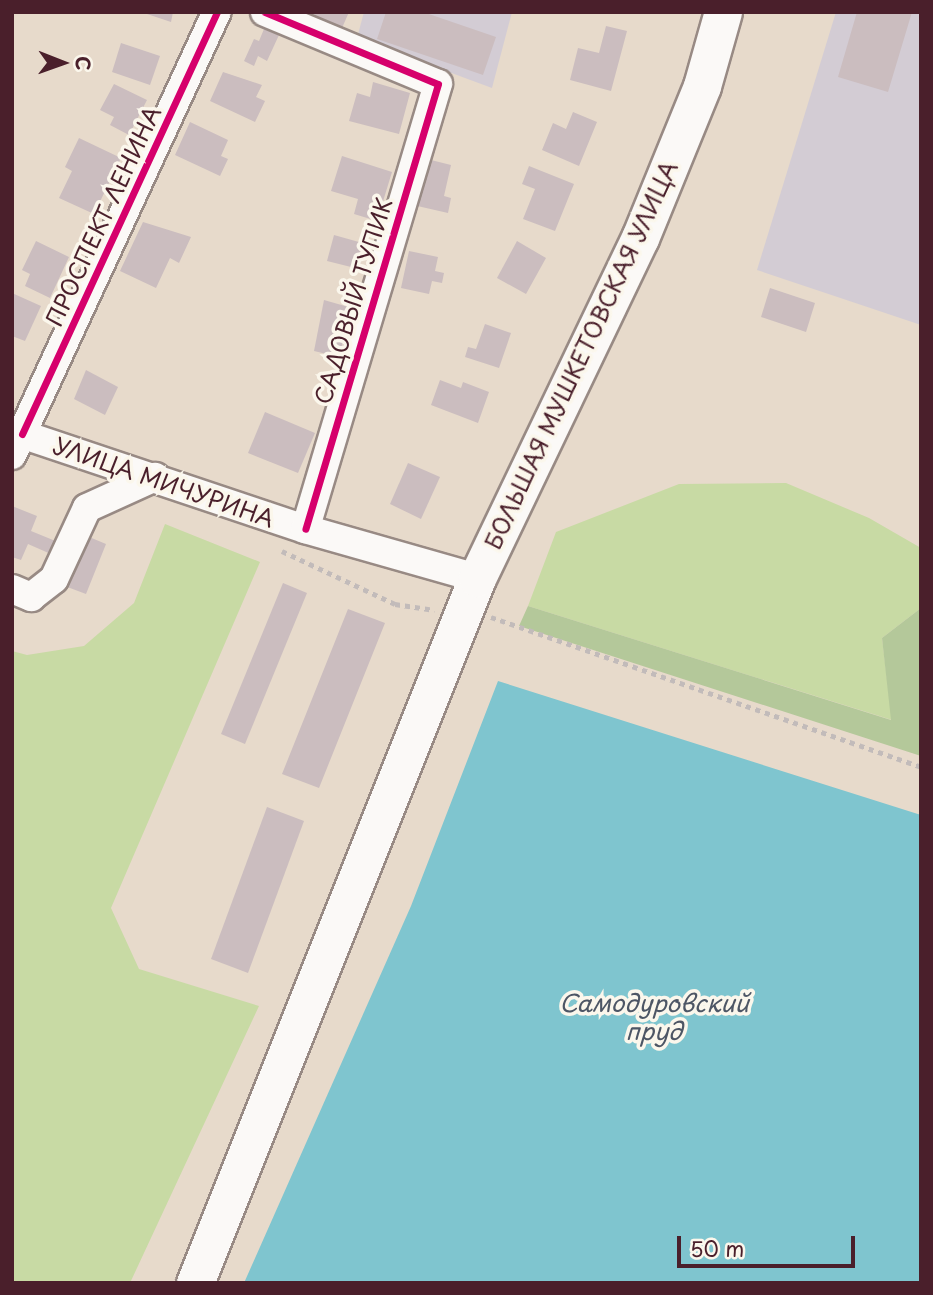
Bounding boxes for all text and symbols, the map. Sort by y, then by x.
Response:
north arrow [28,28,98,98]
text: С [70,56,98,71]
street label: ПРОСПЕКТ ЛЕНИНА [40,101,166,331]
street label: БОЛЬШАЯ МУШКЕТОВСКАЯ УЛИЦА [478,155,684,555]
street label: САДОВЫЙ ТУПИК [309,195,397,407]
street label: УЛИЦА МИЧУРИНА [49,431,279,533]
water label: Самодуровский пруд [559,989,749,1045]
scale bar [681,1222,860,1266]
text: 50 m [690,1232,744,1264]

